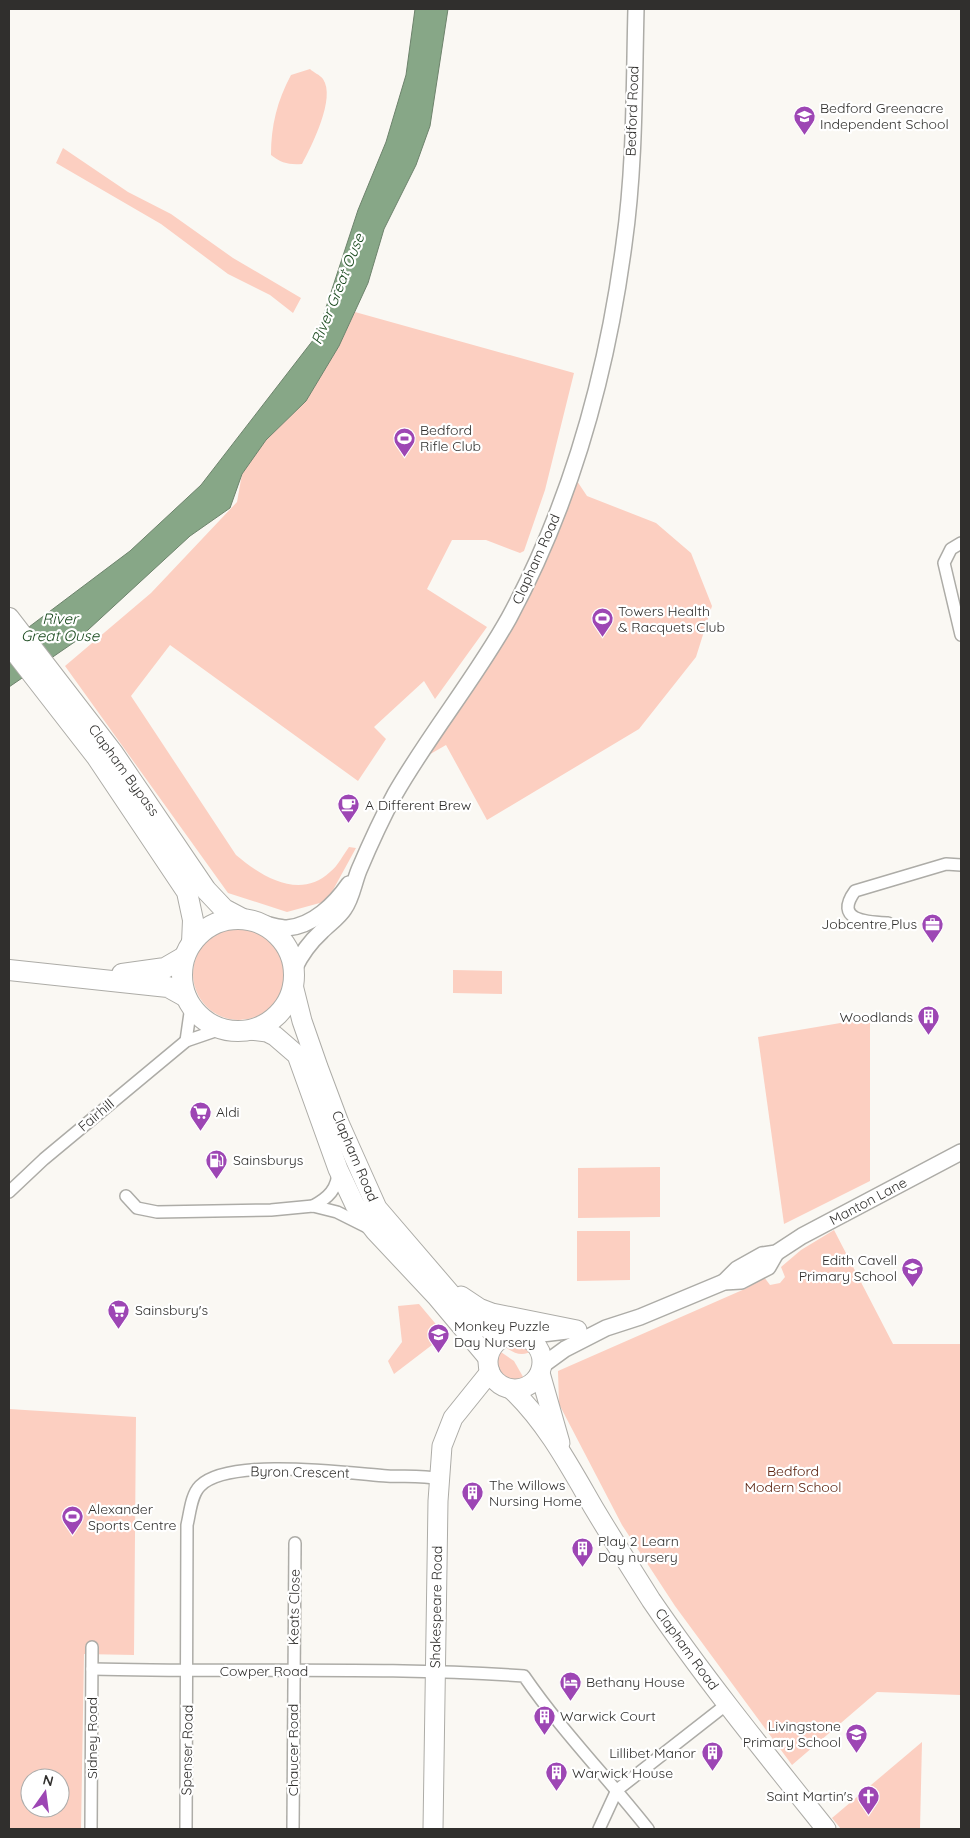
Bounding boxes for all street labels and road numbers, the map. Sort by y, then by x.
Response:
street label: Bedford Road [621,65,643,157]
street label: Clapham Road [508,511,564,607]
street label: Clapham Bypass [85,720,163,820]
street label: Fairhill [74,1095,118,1135]
street label: Clapham Road [328,1108,382,1204]
street label: Manton Lane [826,1173,910,1229]
street label: Byron Crescent [250,1462,350,1482]
street label: Shakespeare Road [426,1546,446,1668]
street label: Keats Close [284,1569,304,1645]
street label: Clapham Road [651,1604,723,1694]
street label: Cowper Road [220,1662,308,1680]
street label: Sidney Road [83,1697,101,1779]
street label: Spenser Road [177,1704,197,1796]
street label: Chaucer Road [284,1704,302,1796]

